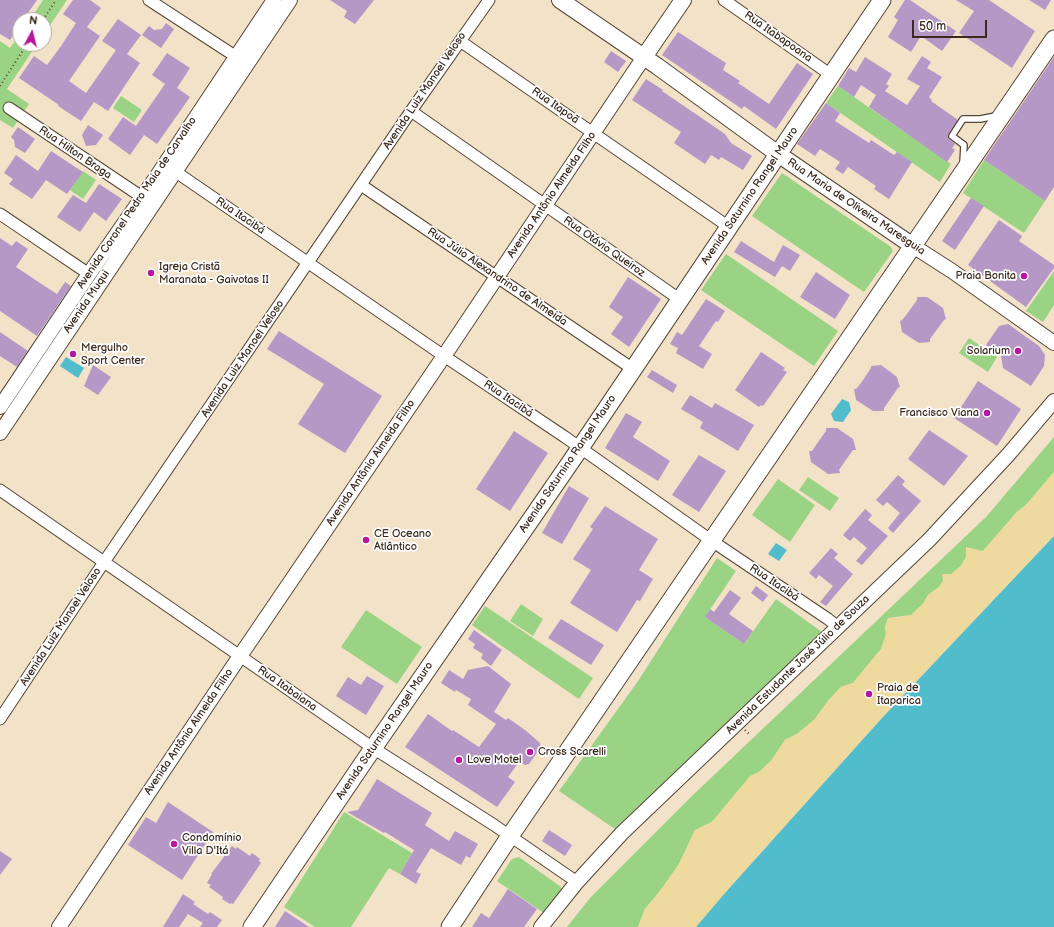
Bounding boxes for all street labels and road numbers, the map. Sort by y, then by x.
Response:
street label: Rua Itabapoana [742,9,814,65]
street label: Avenida Luiz Manoel Veloso [381,30,469,152]
street label: Rua Itapoã [529,85,581,127]
street label: Avenida Coronel Pedro Maia de Carvalho [74,115,200,291]
street label: Rua Hilton Braga [36,124,114,182]
street label: Avenida Saturnino Rangel Mauro [699,125,801,267]
street label: Avenida Antônio Almeida Filho [505,129,599,261]
street label: Rua Maria de Oliveira Maresguia [785,156,927,258]
street label: Rua Itacibá [213,195,267,237]
street label: Rua Otávio Queiroz [561,214,647,280]
street label: Rua Júlio Alexandrino de Almeida [425,225,569,329]
street label: Avenida Muqui [61,268,113,336]
street label: Avenida Luiz Manoel Veloso [199,298,287,420]
street label: Rua Itacibá [481,378,535,420]
street label: Avenida Saturnino Rangel Mauro [517,393,619,535]
street label: Avenida Antônio Almeida Filho [324,397,418,529]
street label: Rua Itacibá [747,562,801,604]
street label: Avenida Luiz Manoel Veloso [18,565,104,689]
street label: Avenida Estudante José Júlio de Souza [723,593,873,737]
street label: Avenida Saturnino Rangel Mauro [334,660,436,802]
street label: Rua Itabaiana [255,664,319,714]
street label: Avenida Antônio Almeida Filho [142,666,236,798]

